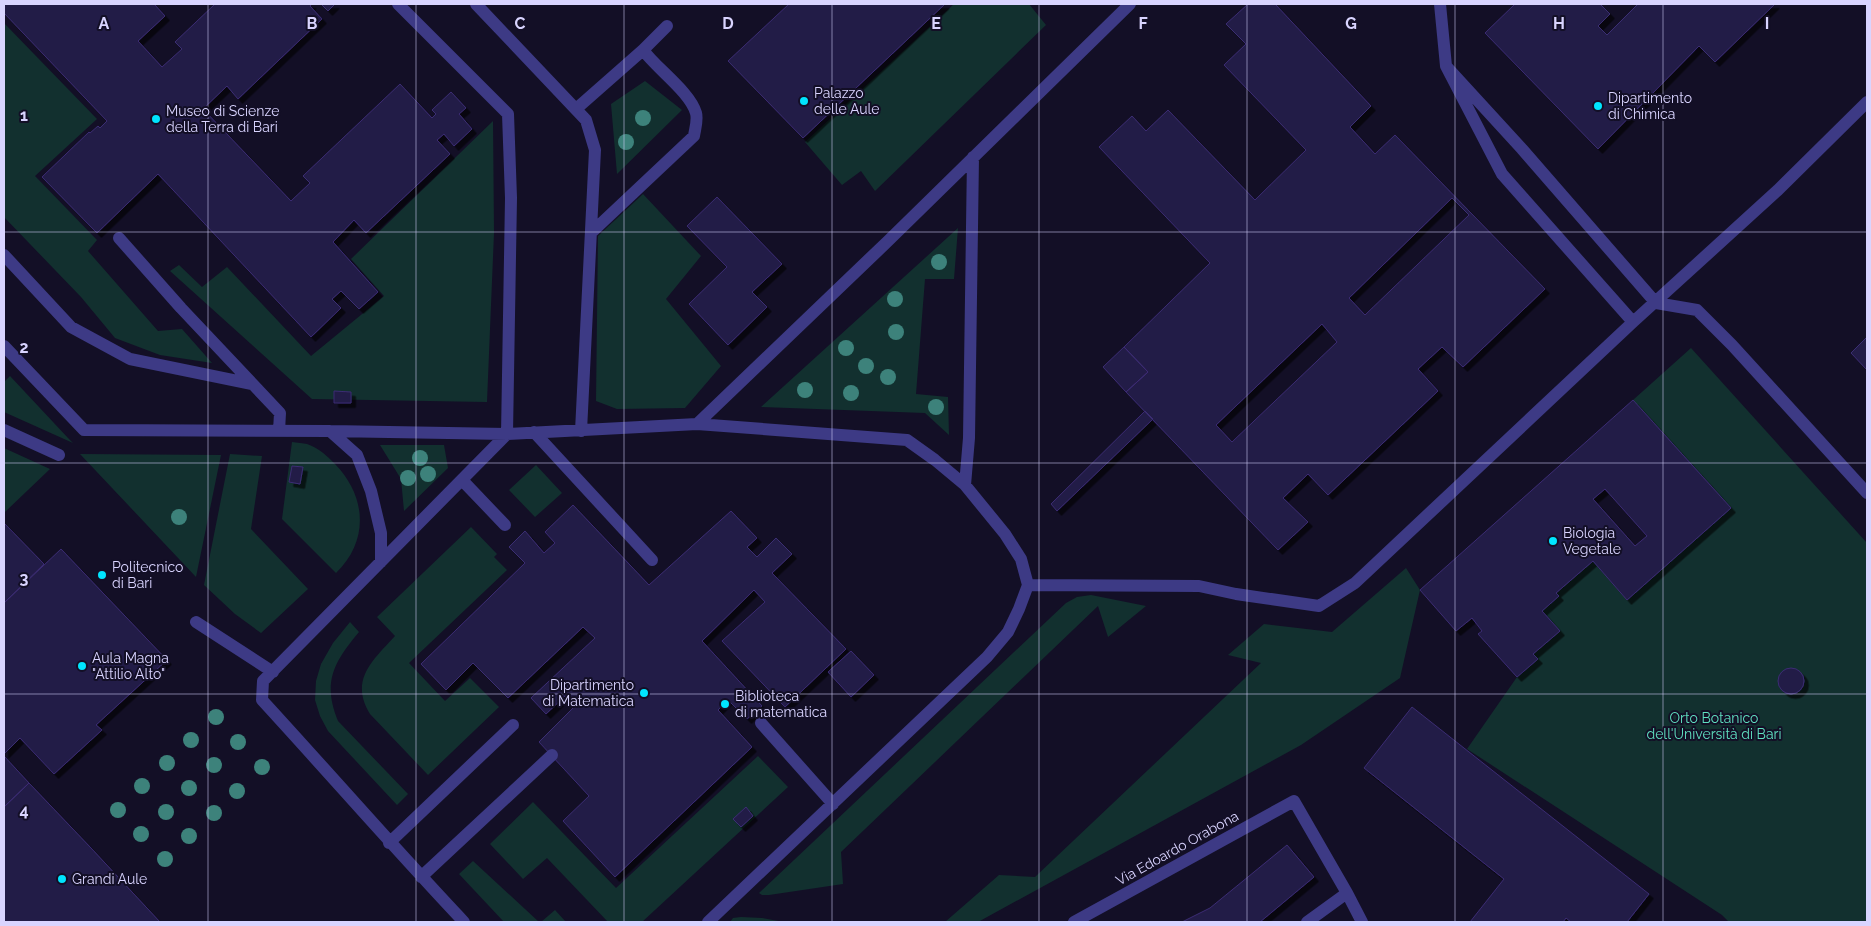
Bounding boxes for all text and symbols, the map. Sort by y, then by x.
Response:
text: A [99,14,110,33]
text: B [307,14,318,33]
text: C [515,14,526,33]
text: D [722,14,734,33]
text: E [931,14,941,33]
text: F [1138,14,1148,33]
text: G [1345,14,1357,33]
text: H [1553,14,1565,33]
text: I [1765,14,1769,33]
place label: Palazzo delle Aule [814,85,880,117]
place label: Dipartimento di Chimica [1608,90,1692,122]
marker: Palazzo delle Aule [798,95,810,107]
marker: Dipartimento di Chimica [1592,100,1604,112]
place label: Museo di Scienze della Terra di Bari [166,103,279,135]
text: 1 [20,106,28,125]
marker: Museo di Scienze della Terra di Bari [150,113,162,125]
text: 2 [19,338,29,357]
place label: Biologia Vegetale [1563,525,1621,557]
marker: Biologia Vegetale [1547,535,1559,547]
place label: Politecnico di Bari [112,559,183,591]
text: 3 [20,569,29,588]
marker: Politecnico di Bari [96,569,108,581]
place label: Aula Magna "Attilio Alto" [92,650,169,682]
marker: Aula Magna "Attilio Alto" [76,660,88,672]
place label: Dipartimento di Matematica [543,677,634,709]
marker: Dipartimento di Matematica [638,687,650,699]
place label: Biblioteca di matematica [735,688,827,720]
marker: Biblioteca di matematica [719,698,731,710]
park label: Orto Botanico dell'Università di Bari [1646,710,1782,742]
text: 4 [19,801,29,820]
street label: Via Edoardo Orabona [1113,808,1241,888]
place label: Grandi Aule [72,871,147,887]
marker: Grandi Aule [56,873,68,885]

